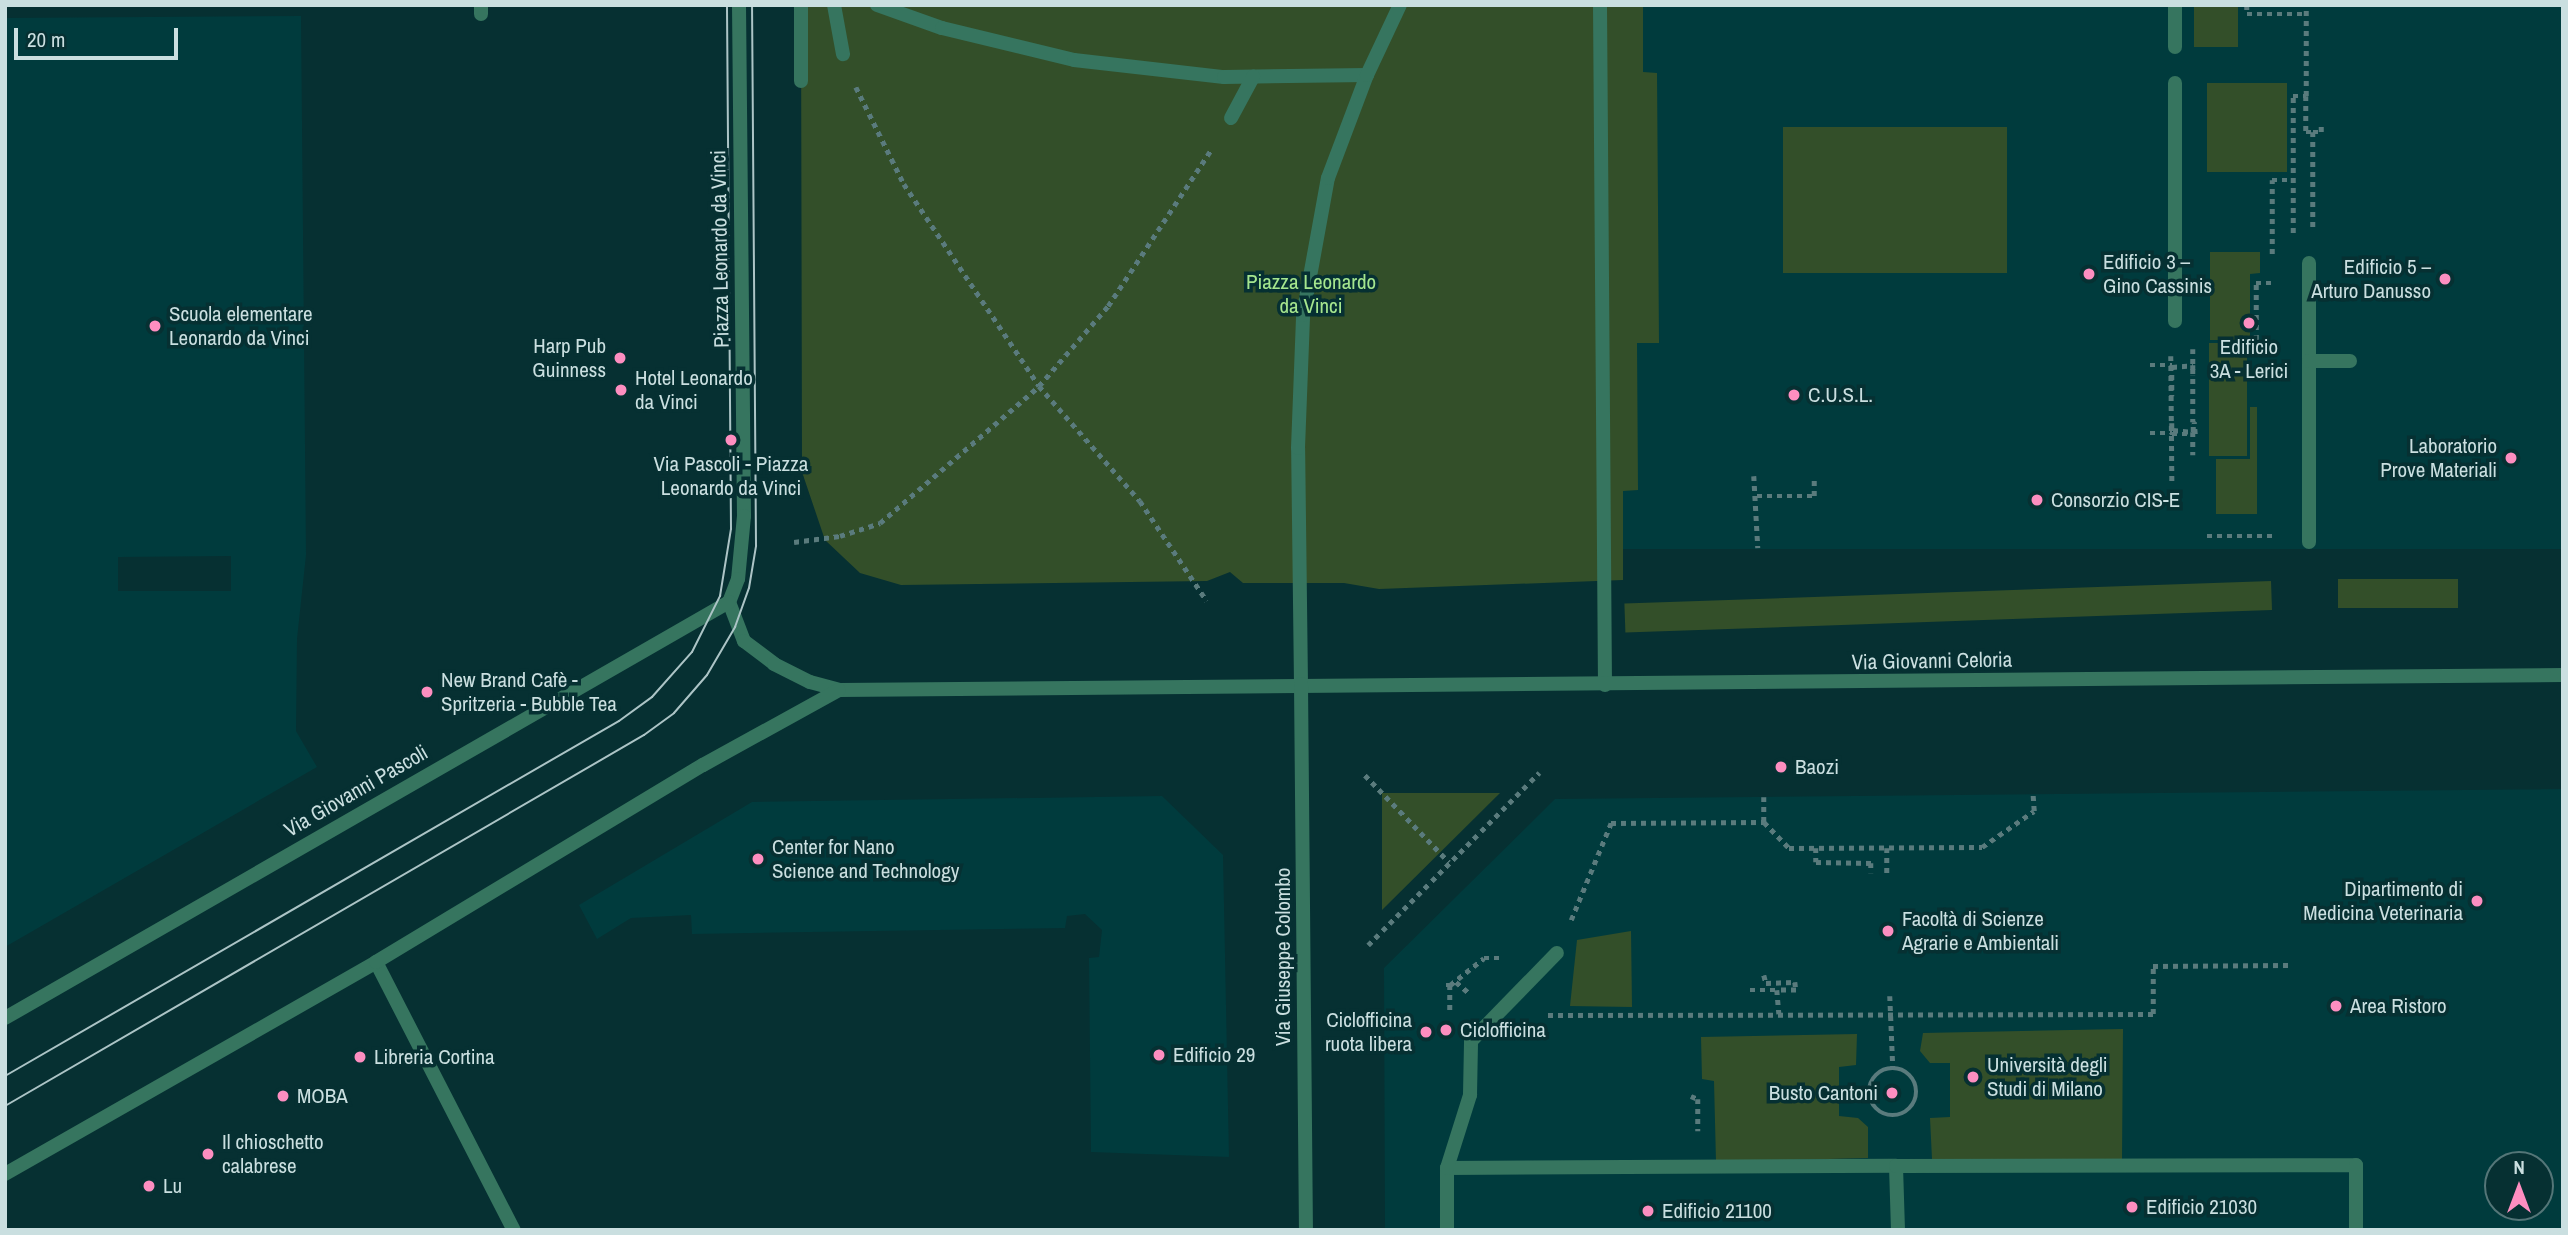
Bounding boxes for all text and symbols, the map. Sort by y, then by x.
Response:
scale bar [18,14,182,58]
text: 20 m [27,25,65,54]
street label: Piazza Leonardo da Vinci [706,150,734,348]
place label: Edificio 3 – Gino Cassinis [2103,249,2212,299]
place label: Edificio 5 – Arturo Danusso [2311,254,2431,304]
marker: Edificio 3 – Gino Cassinis [2081,266,2097,282]
park label: Piazza Leonardo da Vinci [1246,269,1376,319]
marker: Edificio 5 – Arturo Danusso [2437,271,2453,287]
place label: Scuola elementare Leonardo da Vinci [169,301,313,351]
marker: Edificio 3A - Lerici [2241,315,2257,331]
marker: Scuola elementare Leonardo da Vinci [147,318,163,334]
place label: Harp Pub Guinness [532,333,606,383]
place label: Edificio 3A - Lerici [2209,334,2289,384]
marker: Harp Pub Guinness [612,350,628,366]
place label: Hotel Leonardo da Vinci [635,365,753,415]
marker: Hotel Leonardo da Vinci [613,382,629,398]
place label: C.U.S.L. [1808,382,1873,408]
marker: C.U.S.L. [1786,387,1802,403]
marker: Via Pascoli - Piazza Leonardo da Vinci [723,432,739,448]
place label: Laboratorio Prove Materiali [2380,433,2497,483]
marker: Laboratorio Prove Materiali [2503,450,2519,466]
place label: Via Pascoli - Piazza Leonardo da Vinci [654,451,808,501]
place label: Consorzio CIS-E [2051,487,2180,513]
marker: Consorzio CIS-E [2029,492,2045,508]
street label: Via Giovanni Celoria [1852,647,2012,675]
place label: New Brand Cafè - Spritzeria - Bubble Tea [441,667,617,717]
marker: New Brand Cafè - Spritzeria - Bubble Tea [419,684,435,700]
street label: Via Giovanni Pascoli [280,740,432,842]
place label: Baozi [1795,754,1839,780]
marker: Baozi [1773,759,1789,775]
place label: Center for Nano Science and Technology [772,834,960,884]
marker: Center for Nano Science and Technology [750,851,766,867]
street label: Via Giuseppe Colombo [1270,868,1296,1046]
place label: Dipartimento di Medicina Veterinaria [2303,876,2463,926]
marker: Dipartimento di Medicina Veterinaria [2469,893,2485,909]
place label: Facoltà di Scienze Agrarie e Ambientali [1902,906,2060,956]
marker: Facoltà di Scienze Agrarie e Ambientali [1880,923,1896,939]
place label: Area Ristoro [2350,993,2447,1019]
marker: Area Ristoro [2328,998,2344,1014]
place label: Ciclofficina ruota libera [1325,1007,1412,1057]
place label: Ciclofficina [1460,1017,1546,1043]
marker: Ciclofficina [1438,1022,1454,1038]
marker: Ciclofficina ruota libera [1418,1024,1434,1040]
place label: Edificio 29 [1173,1042,1255,1068]
place label: Libreria Cortina [374,1044,495,1070]
marker: Edificio 29 [1151,1047,1167,1063]
marker: Libreria Cortina [352,1049,368,1065]
place label: Università degli Studi di Milano [1987,1052,2108,1102]
marker: Università degli Studi di Milano [1965,1069,1981,1085]
place label: Busto Cantoni [1769,1080,1878,1106]
place label: MOBA [297,1083,348,1109]
marker: Busto Cantoni [1884,1085,1900,1101]
marker: MOBA [275,1088,291,1104]
place label: Il chioschetto calabrese [222,1129,323,1179]
marker: Il chioschetto calabrese [200,1146,216,1162]
north arrow [2484,1151,2554,1221]
text: N [2513,1154,2525,1180]
place label: Lu [163,1173,182,1199]
marker: Lu [141,1178,157,1194]
place label: Edificio 21030 [2146,1194,2257,1220]
place label: Edificio 21100 [1662,1198,1772,1224]
marker: Edificio 21030 [2124,1199,2140,1215]
marker: Edificio 21100 [1640,1203,1656,1219]

